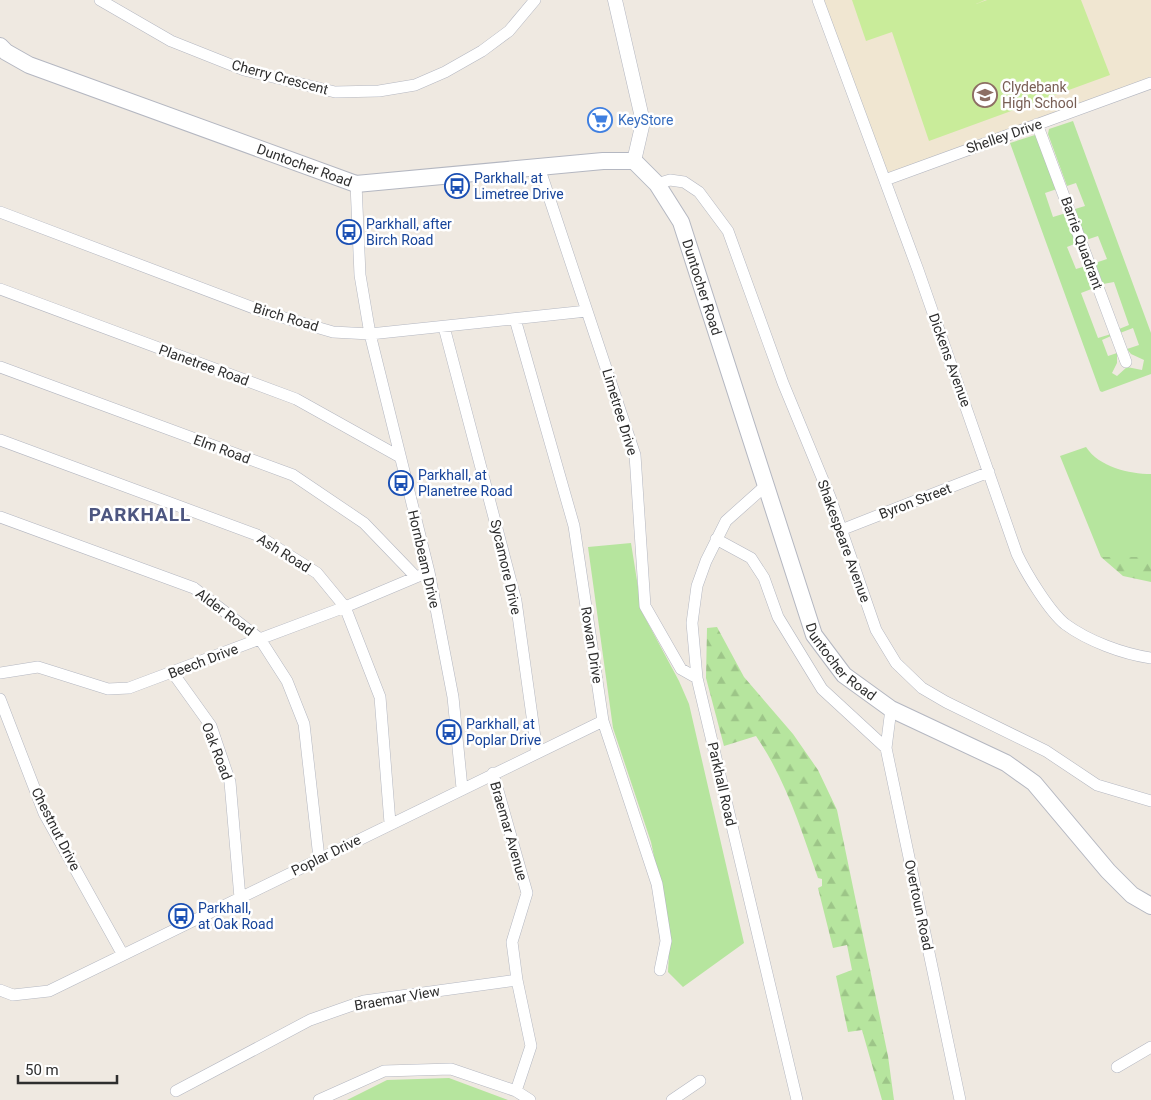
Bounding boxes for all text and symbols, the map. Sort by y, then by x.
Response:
street label: Cherry Crescent [230,56,330,98]
place label: Clydebank High School [1002,79,1077,111]
school or university icon: Clydebank High School [972,82,998,108]
supermarket icon: KeyStore [587,107,613,133]
place label: KeyStore [618,112,673,128]
street label: Shelley Drive [964,116,1044,156]
street label: Duntocher Road [255,141,354,190]
place label: Parkhall, at Limetree Drive [474,170,564,202]
bus stop icon: Parkhall, at Limetree Drive [444,173,470,199]
street label: Barrie Quadrant [1058,195,1106,292]
place label: Parkhall, after Birch Road [366,216,452,248]
bus stop icon: Parkhall, after Birch Road [336,219,362,245]
street label: Duntocher Road [679,237,725,337]
street label: Birch Road [251,300,321,334]
street label: Dickens Avenue [926,311,974,409]
street label: Planetree Road [157,341,251,389]
street label: Limetree Drive [599,367,641,457]
street label: Elm Road [191,431,253,467]
place label: Parkhall, at Planetree Road [418,467,513,499]
bus stop icon: Parkhall, at Planetree Road [388,470,414,496]
street label: Shakespeare Avenue [814,477,874,605]
street label: Byron Street [877,480,954,522]
district label: PARKHALL [89,503,191,526]
street label: Hornbeam Drive [405,508,443,610]
street label: Sycamore Drive [487,518,525,616]
street label: Ash Road [254,530,314,576]
street label: Alder Road [193,585,257,639]
street label: Rowan Drive [578,606,606,684]
street label: Duntocher Road [803,621,879,704]
street label: Beech Drive [166,640,240,682]
place label: Parkhall, at Poplar Drive [466,716,541,748]
bus stop icon: Parkhall, at Poplar Drive [436,719,462,745]
street label: Oak Road [199,720,235,782]
street label: Parkhall Road [705,740,739,828]
street label: Braemar Avenue [487,780,531,882]
street label: Chestnut Drive [28,785,84,873]
street label: Poplar Drive [289,831,363,879]
street label: Overtoun Road [902,858,936,952]
place label: Parkhall, at Oak Road [198,900,274,932]
bus stop icon: Parkhall, at Oak Road [168,903,194,929]
street label: Braemar View [353,983,442,1013]
scale bar [18,1052,116,1084]
text: 50 m [25,1061,59,1079]

